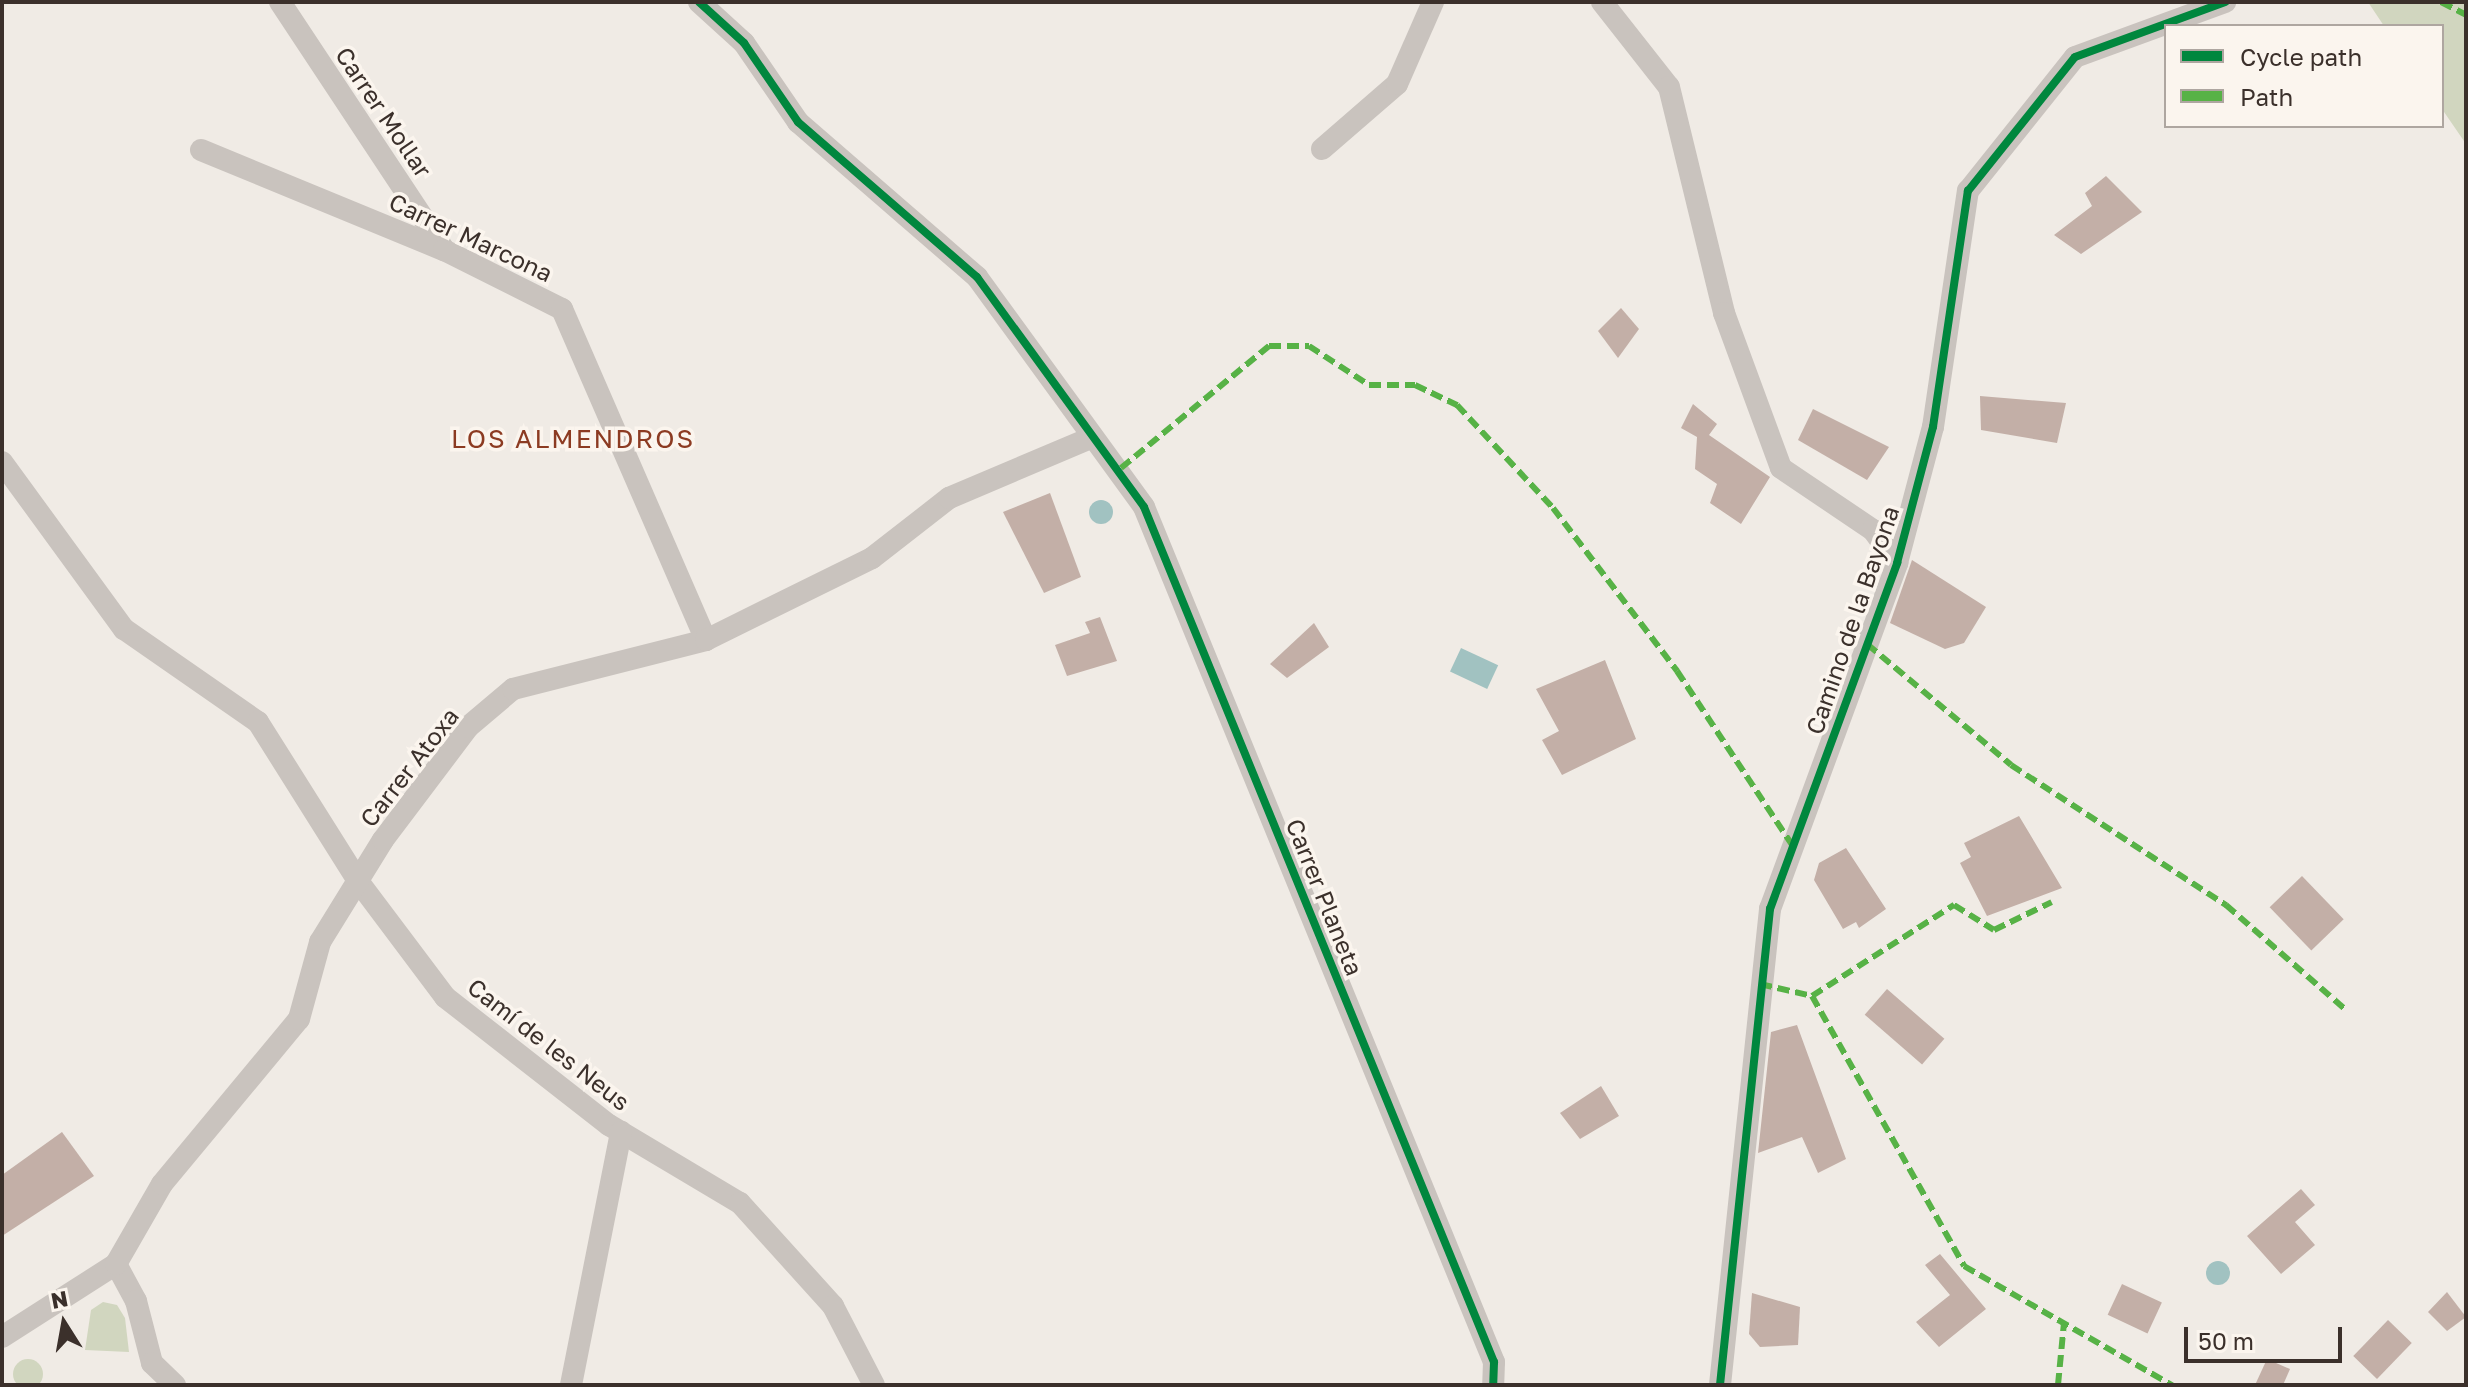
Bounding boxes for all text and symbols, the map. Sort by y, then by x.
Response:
legend [2164,24,2444,128]
street label: Carrer Mollar [330,41,438,183]
text: Cycle path [2240,42,2362,71]
text: Path [2240,82,2293,111]
street label: Carrer Marcona [385,187,557,287]
district label: LOS ALMENDROS [451,423,695,455]
street label: Camino de la Bayona [1799,502,1905,738]
street label: Carrer Atoxa [354,702,464,832]
street label: Carrer Planeta [1280,814,1370,980]
street label: Camí de les Neus [462,972,636,1116]
north arrow [24,1283,104,1363]
text: N [49,1284,70,1314]
scale bar [2188,1311,2346,1361]
text: 50 m [2198,1326,2254,1355]

